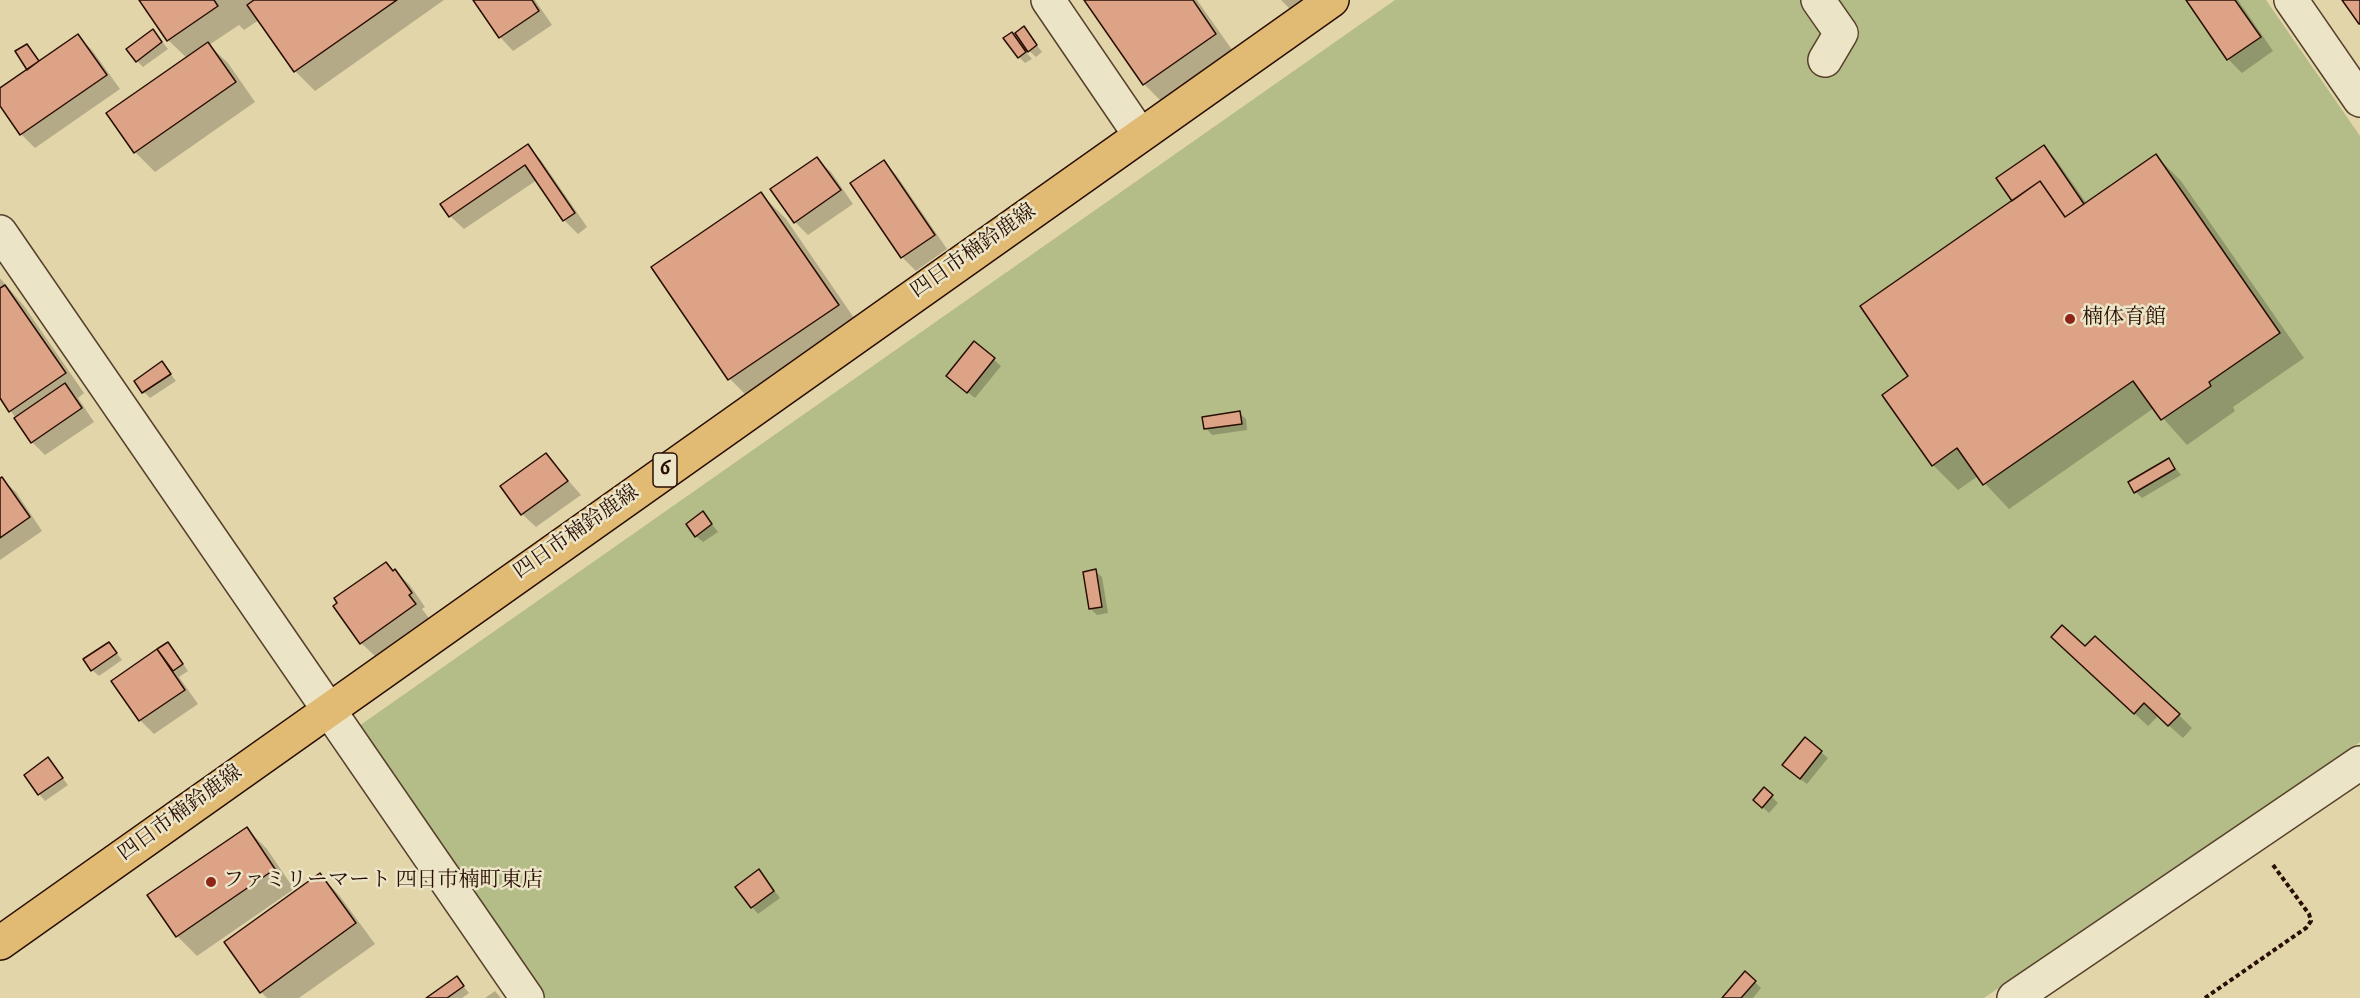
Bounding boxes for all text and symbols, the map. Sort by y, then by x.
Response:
street label: 四日市楠鈴鹿線 [907,200,1041,304]
place label: 楠体育館 [2082,306,2166,332]
marker: 楠体育館 [2063,312,2077,326]
road number: 6 [653,453,677,487]
street label: 四日市楠鈴鹿線 [510,481,644,585]
street label: 四日市楠鈴鹿線 [114,761,248,867]
place label: ファミリーマート 四日市楠町東店 [223,869,543,895]
marker: ファミリーマート 四日市楠町東店 [204,875,218,889]

